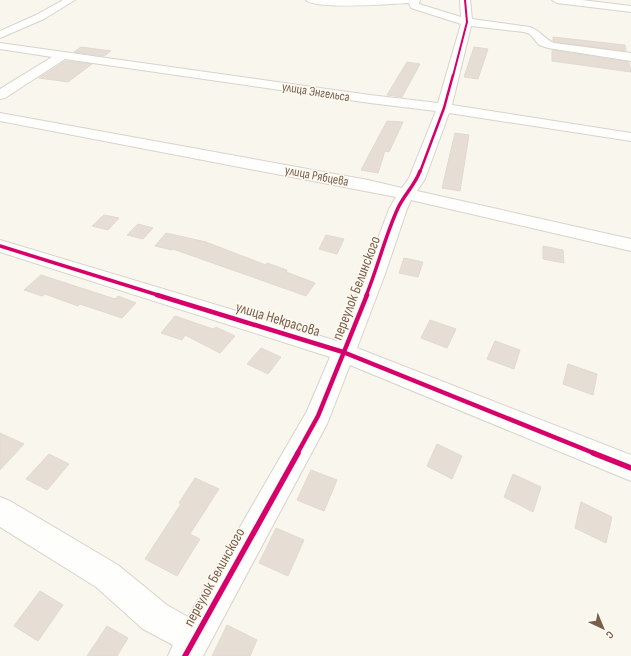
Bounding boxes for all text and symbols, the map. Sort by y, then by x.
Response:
street label: улица Энгельса [281,79,351,105]
street label: улица Рябцева [284,162,350,190]
street label: переулок Белинского [328,234,385,343]
street label: улица Некрасова [233,298,323,341]
street label: переулок Белинского [180,525,249,630]
north arrow [583,608,623,648]
text: С [603,628,616,642]

